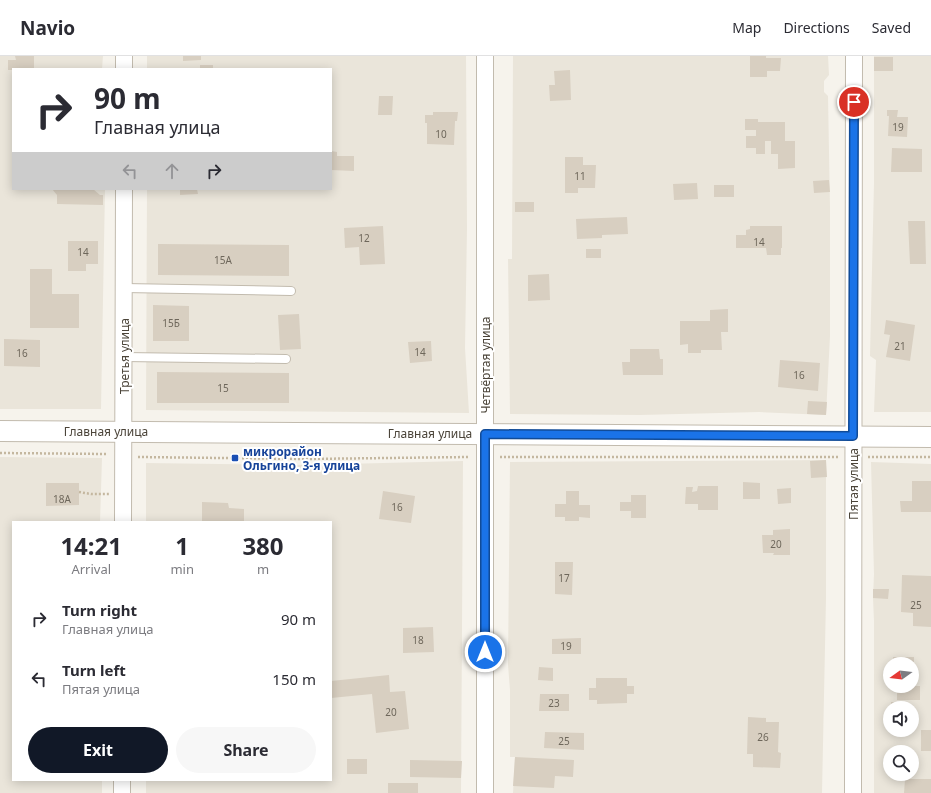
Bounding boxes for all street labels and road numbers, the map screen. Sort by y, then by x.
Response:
street label: Четвёртая улица [477,316,494,414]
street label: Третья улица [116,318,133,394]
street label: Главная улица [64,423,148,440]
street label: Главная улица [388,425,472,442]
street label: Пятая улица [845,448,862,520]

